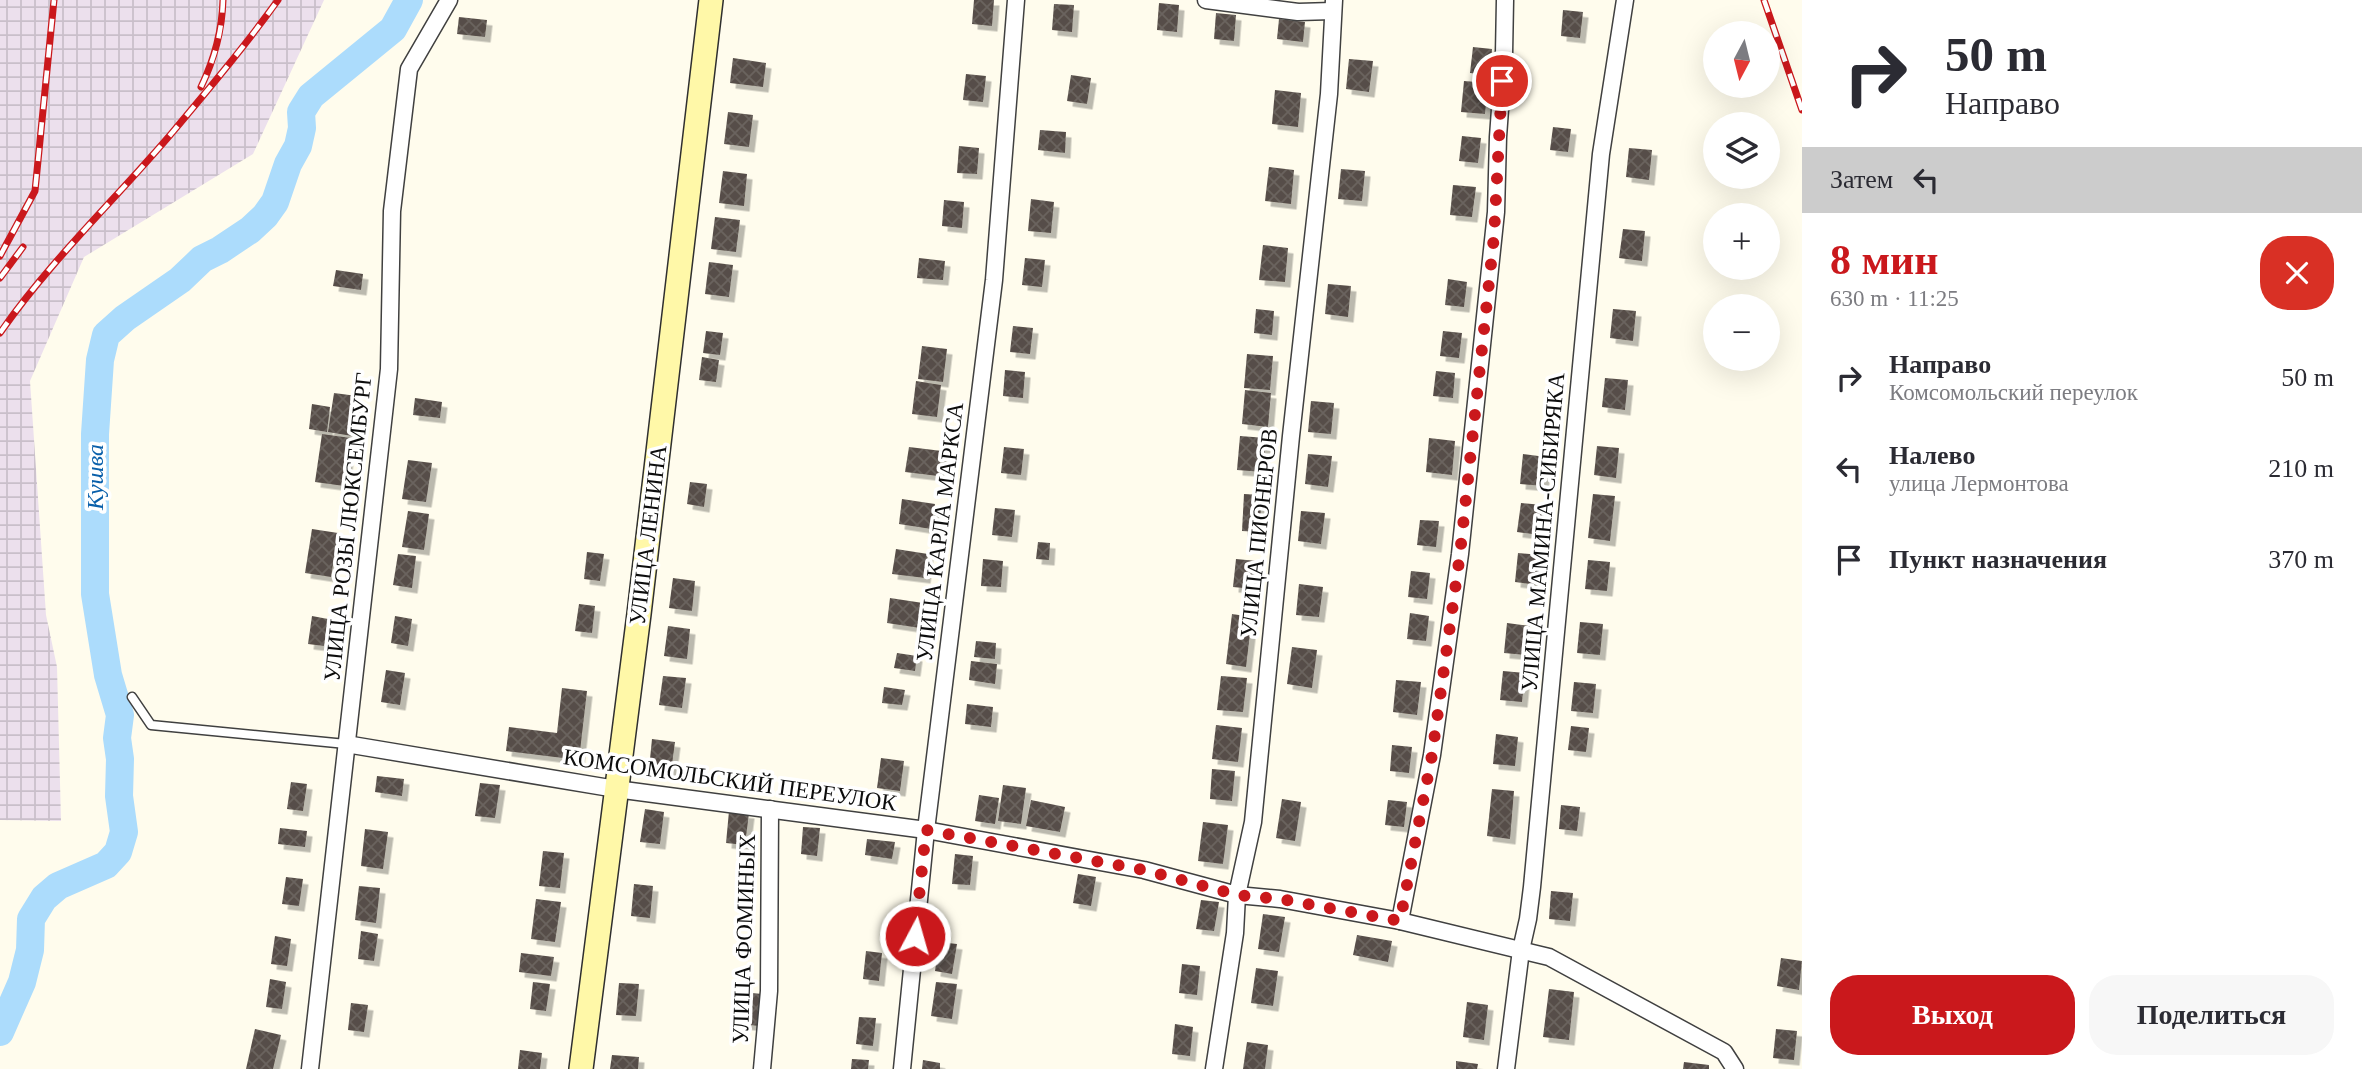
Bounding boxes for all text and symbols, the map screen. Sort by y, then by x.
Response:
north arrow [1703,21,1780,98]
map controls [1703,21,1780,371]
text: 50 m [1945,27,2047,82]
icon: right [1830,28,1921,119]
pin [1472,51,1532,111]
icon: arrive [1483,62,1521,100]
text: Направо [1945,85,2060,121]
button: layers [1703,112,1780,189]
icon: left [1907,161,1945,199]
text: Затем [1830,165,1893,194]
button: + [1703,203,1780,280]
button: close [2260,236,2334,310]
text: 8 мин [1830,237,1939,283]
text: 630 m · 11:25 [1830,286,1959,311]
button: − [1703,294,1780,371]
text: Направо [1889,350,1991,379]
icon: right [1830,359,1868,397]
text: 50 m [2281,363,2334,392]
street label: УЛИЦА РОЗЫ ЛЮКСЕМБУРГ [319,371,377,683]
street label: УЛИЦА МАМИНА-СИБИРЯКА [1517,371,1569,693]
text: Комсомольский переулок [1889,380,2138,405]
street label: УЛИЦА КАРЛА МАРКСА [912,400,968,663]
street label: УЛИЦА ПИОНЕРОВ [1236,427,1282,639]
text: Налево [1889,441,1975,470]
street label: УЛИЦА ЛЕНИНА [625,443,671,626]
water label: Кушва [82,444,108,511]
icon: left [1830,450,1868,488]
text: 210 m [2268,454,2334,483]
text: улица Лермонтова [1889,471,2069,496]
icon: arrive [1830,541,1868,579]
text: Пункт назначения [1889,545,2107,574]
text: 370 m [2268,545,2334,574]
street label: КОМСОМОЛЬСКИЙ ПЕРЕУЛОК [562,744,899,816]
street label: УЛИЦА ФОМИНЫХ [728,833,760,1045]
position arrow [878,899,952,973]
button: Выход [1830,975,2075,1055]
button: Поделиться [2089,975,2334,1055]

